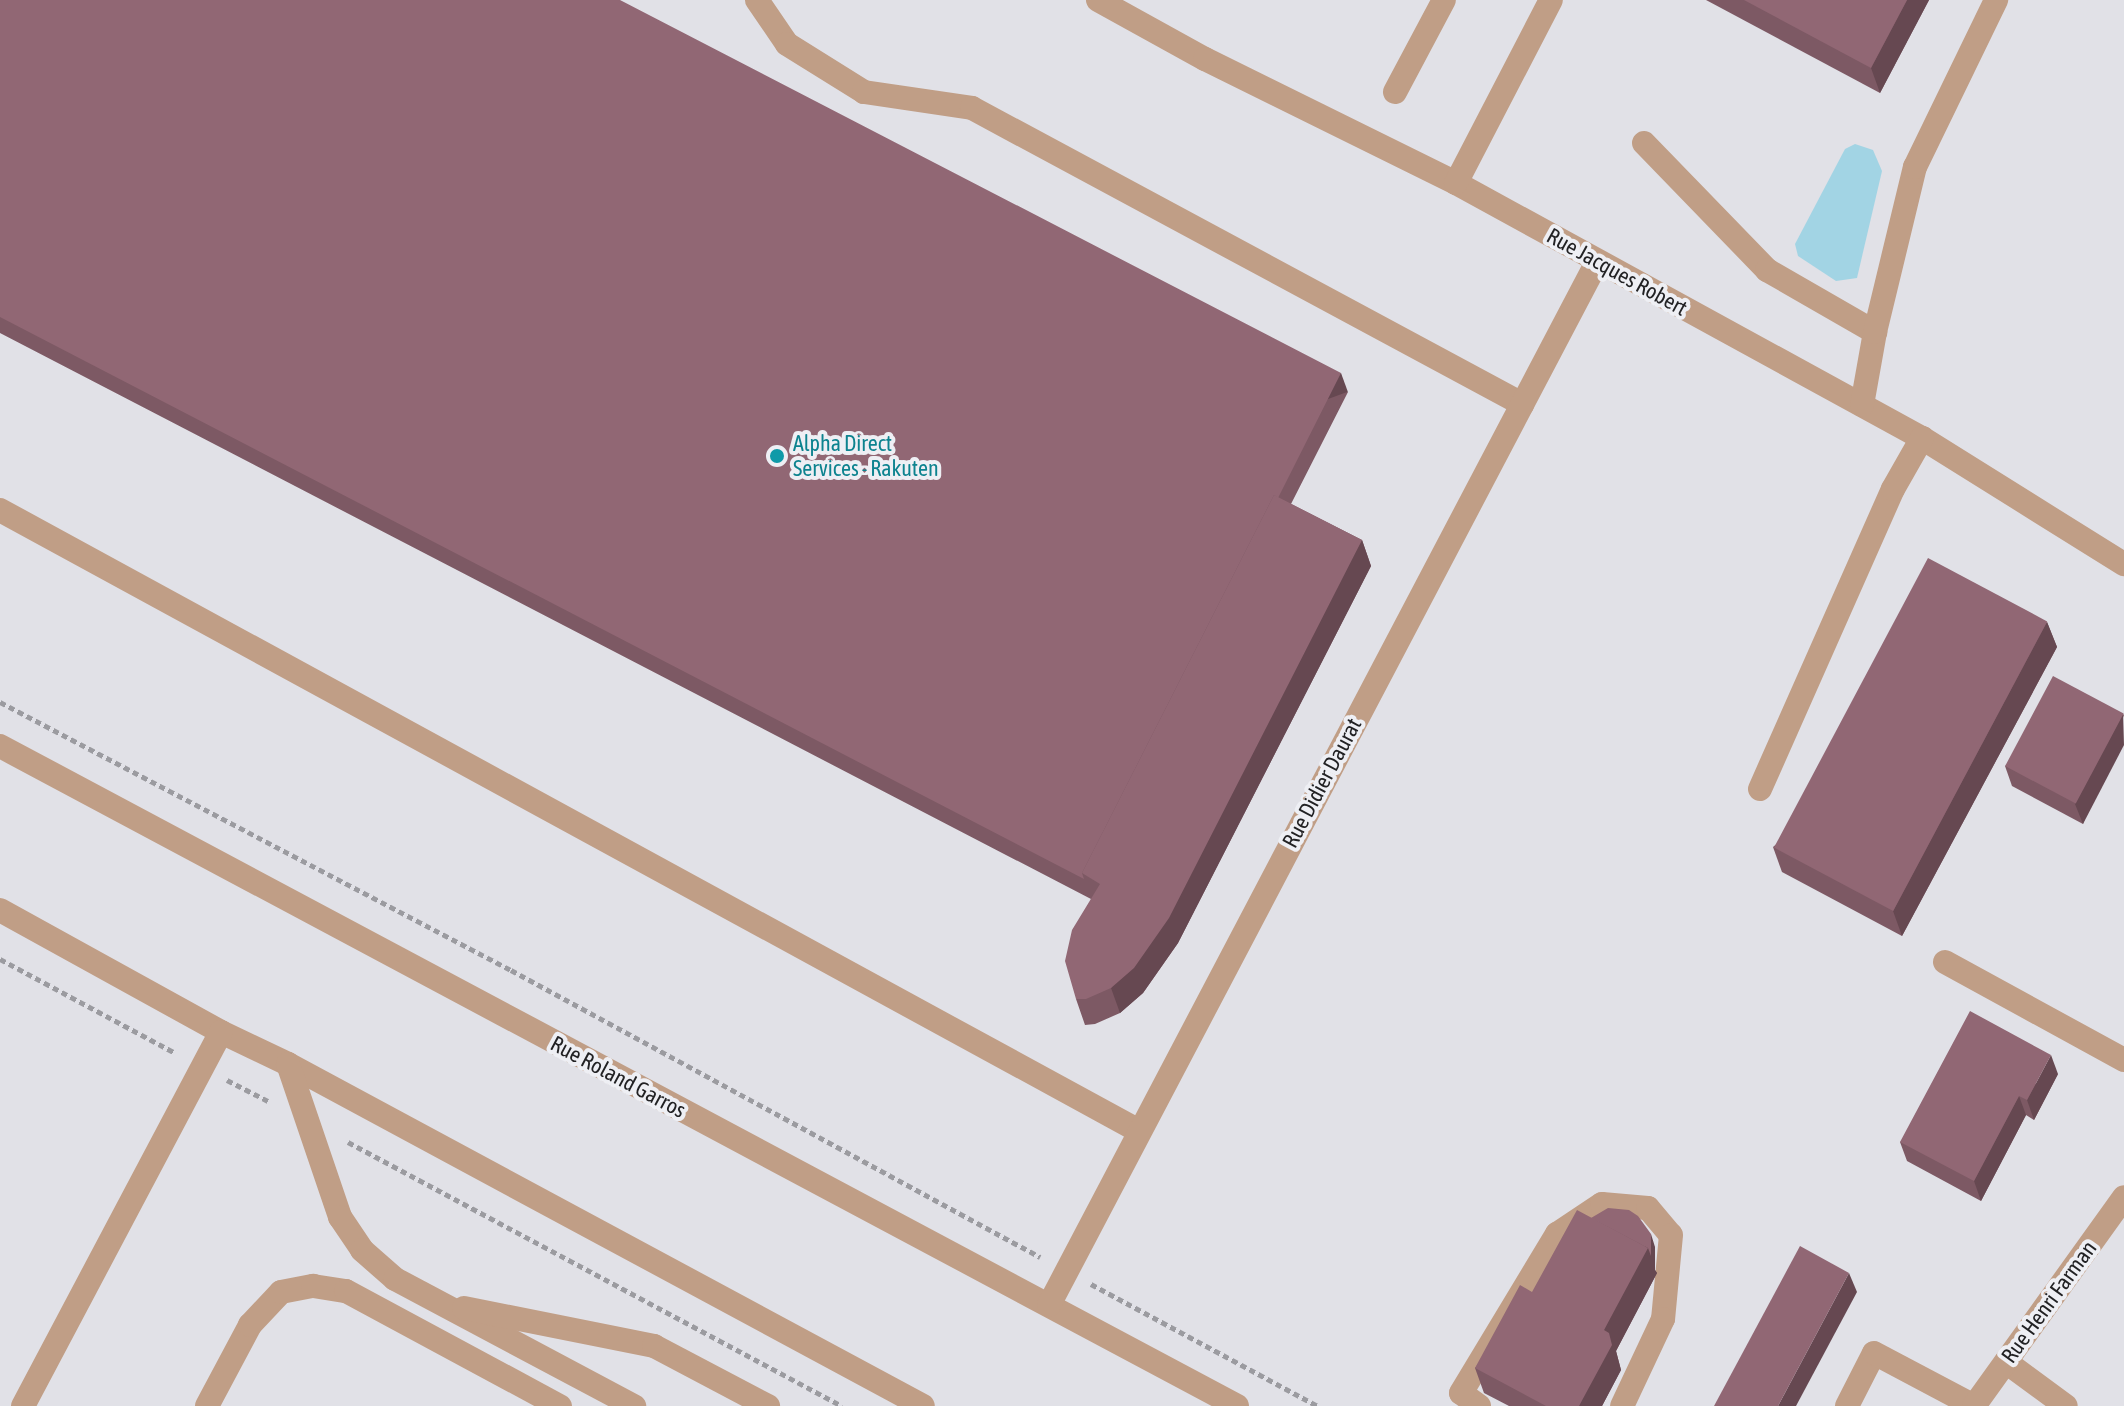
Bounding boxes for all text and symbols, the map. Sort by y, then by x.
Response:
street label: Rue Jacques Robert [1542,223,1692,321]
place label: Alpha Direct Services - Rakuten [793,430,939,482]
marker: Alpha Direct Services - Rakuten [768,447,786,465]
street label: Rue Didier Daurat [1277,714,1367,852]
street label: Rue Roland Garros [546,1030,690,1124]
street label: Rue Henri Farman [1996,1236,2102,1368]

